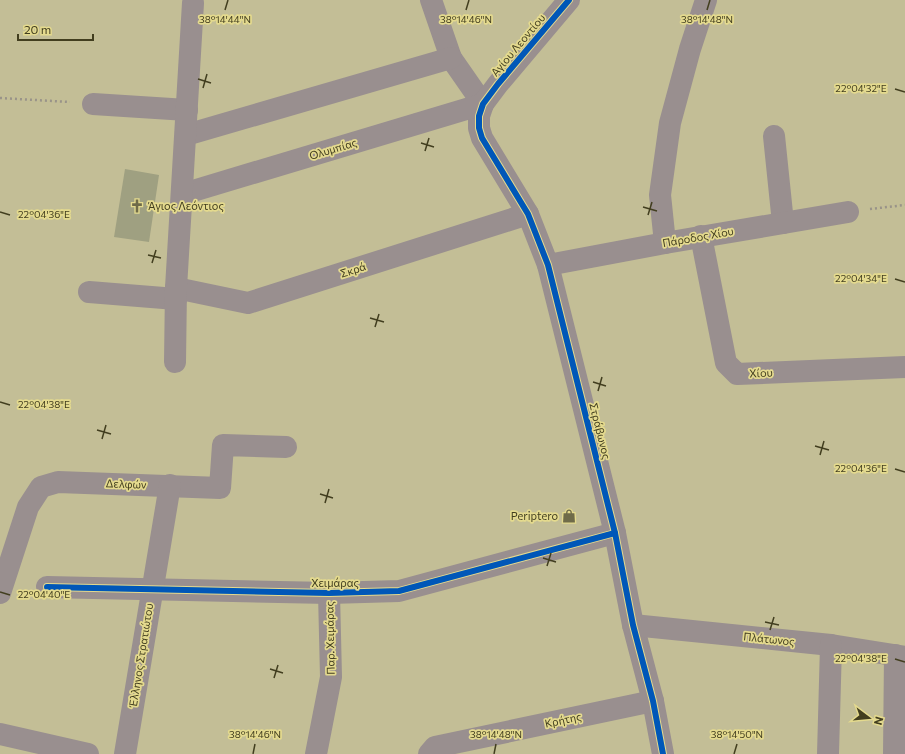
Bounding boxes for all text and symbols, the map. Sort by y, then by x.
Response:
street label: Αγίου Λεοντίου [488,11,547,78]
text: 38°14'44"N [199,13,251,25]
text: 38°14'46"N [440,13,492,25]
text: 38°14'48"N [681,13,733,25]
scale bar [18,16,93,42]
text: 20 m [24,22,51,36]
text: 22°04'32"E [835,82,887,94]
street label: Ολυμπίας [307,135,358,162]
church icon: Άγιος Λεόντιος [129,198,145,214]
place label: Άγιος Λεόντιος [147,199,224,212]
text: 22°04'36"E [18,208,70,220]
street label: Πάροδος Χίου [661,224,735,249]
street label: Σκρά [338,259,368,280]
text: 22°04'34"E [835,272,887,284]
street label: Χίου [749,365,773,380]
text: 22°04'38"E [18,398,70,410]
street label: Στράβωνος [587,401,614,460]
text: 22°04'36"E [835,462,887,474]
street label: Δελφών [105,476,147,491]
shop icon: Periptero [561,508,577,524]
place label: Periptero [511,509,558,522]
street label: Χειμάρας [311,576,359,589]
text: 22°04'40"E [18,588,70,600]
street label: Παρ. Χειμάρας [322,601,337,675]
street label: Έλληνος Στρατιώτου [126,602,155,709]
street label: Πλάτωνος [743,629,795,648]
text: 22°04'38"E [835,652,887,664]
north arrow [849,698,889,738]
street label: Κρήτης [543,709,582,730]
text: N [872,715,886,727]
text: 38°14'46"N [229,728,281,740]
text: 38°14'48"N [470,728,522,740]
text: 38°14'50"N [711,728,763,740]

